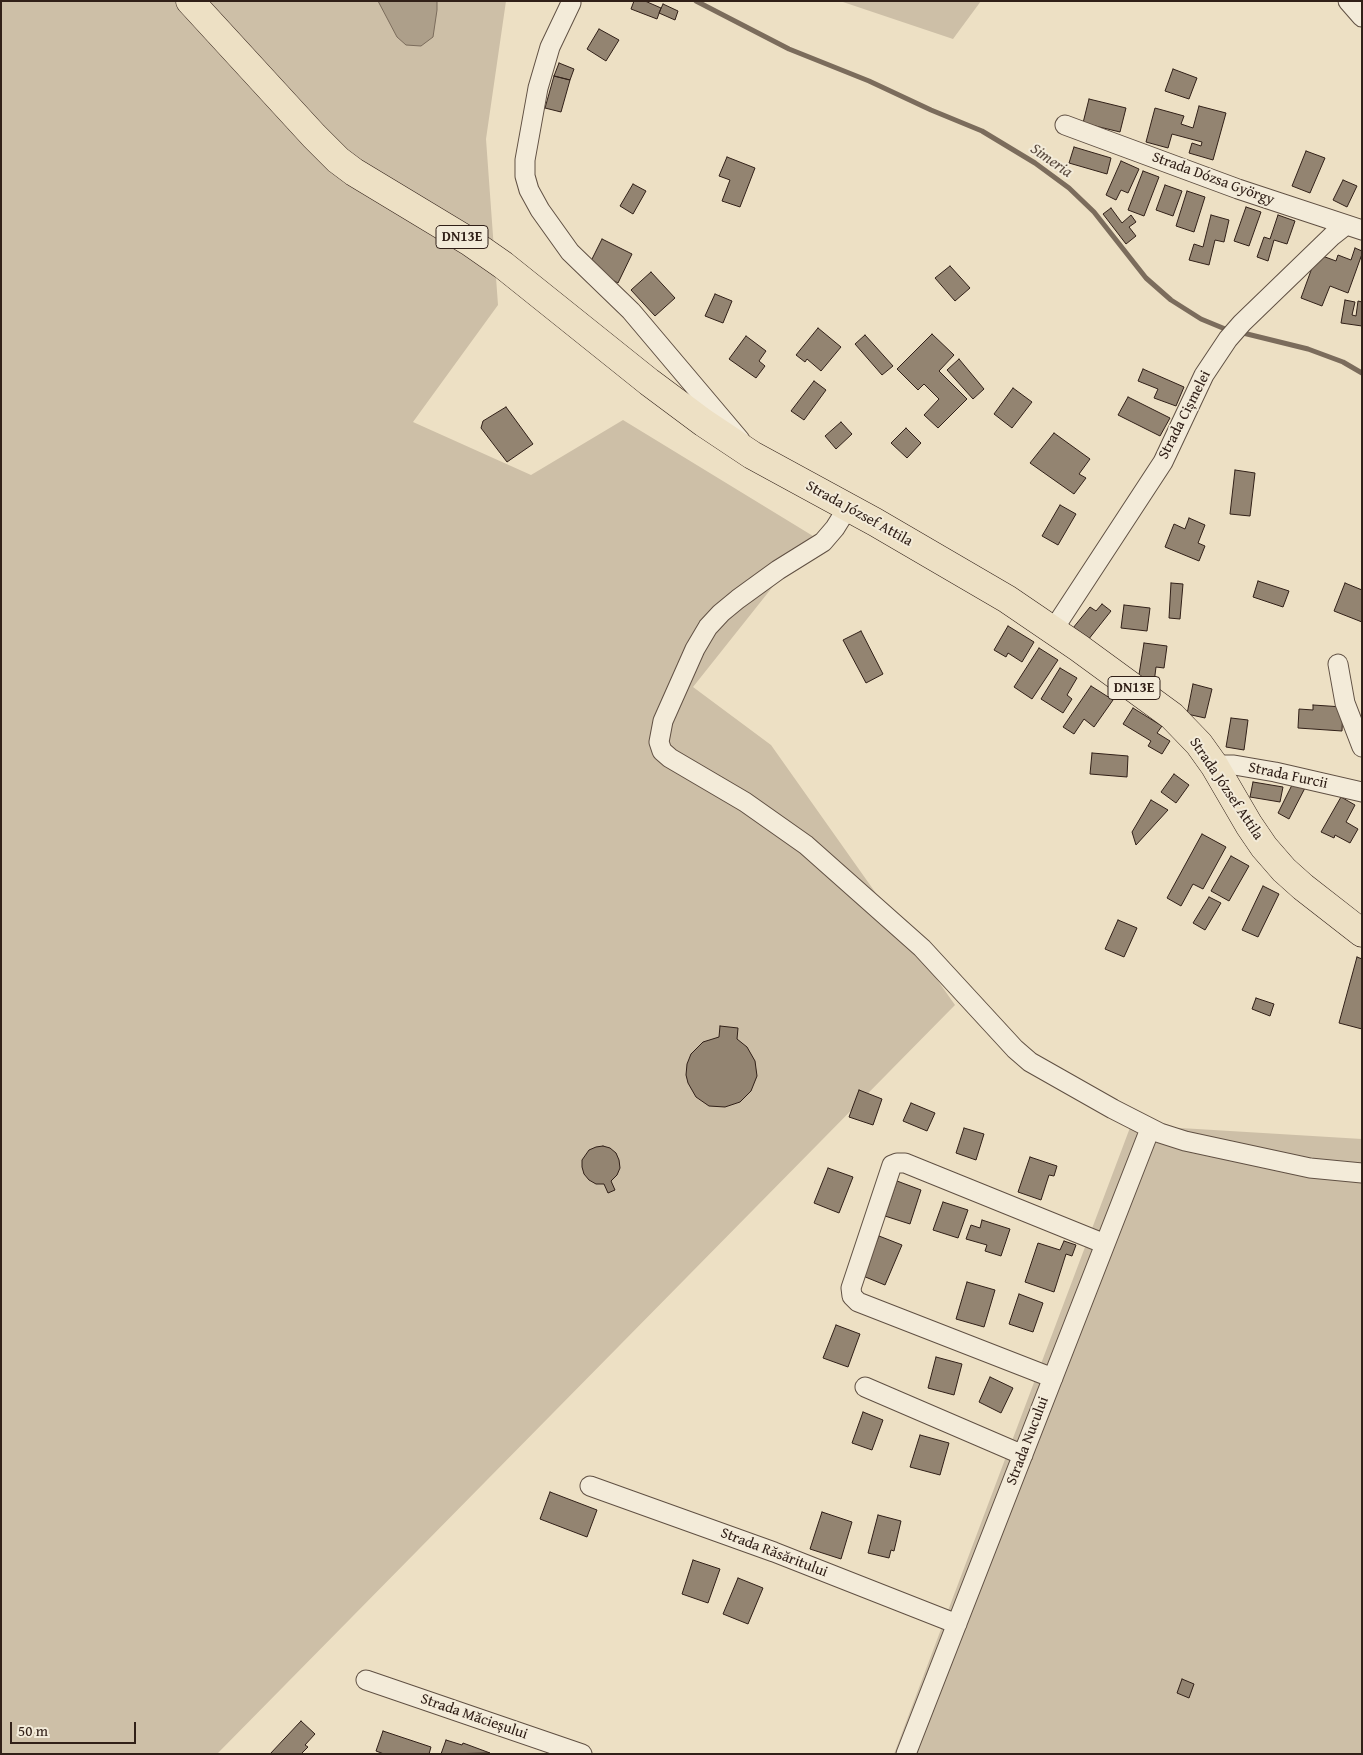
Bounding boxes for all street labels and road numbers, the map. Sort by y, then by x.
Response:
street label: Strada Dózsa György [1149,148,1277,210]
road number: DN13E [436,226,488,248]
street label: Strada Cișmelei [1155,368,1215,462]
street label: Strada József Attila [802,477,916,551]
road number: DN13E [1108,676,1160,700]
street label: Strada József Attila [1185,734,1267,844]
street label: Strada Furcii [1247,759,1329,793]
street label: Strada Nucului [1003,1394,1053,1488]
street label: Strada Răsăritului [718,1524,830,1582]
street label: Strada Măcieșului [418,1690,530,1744]

